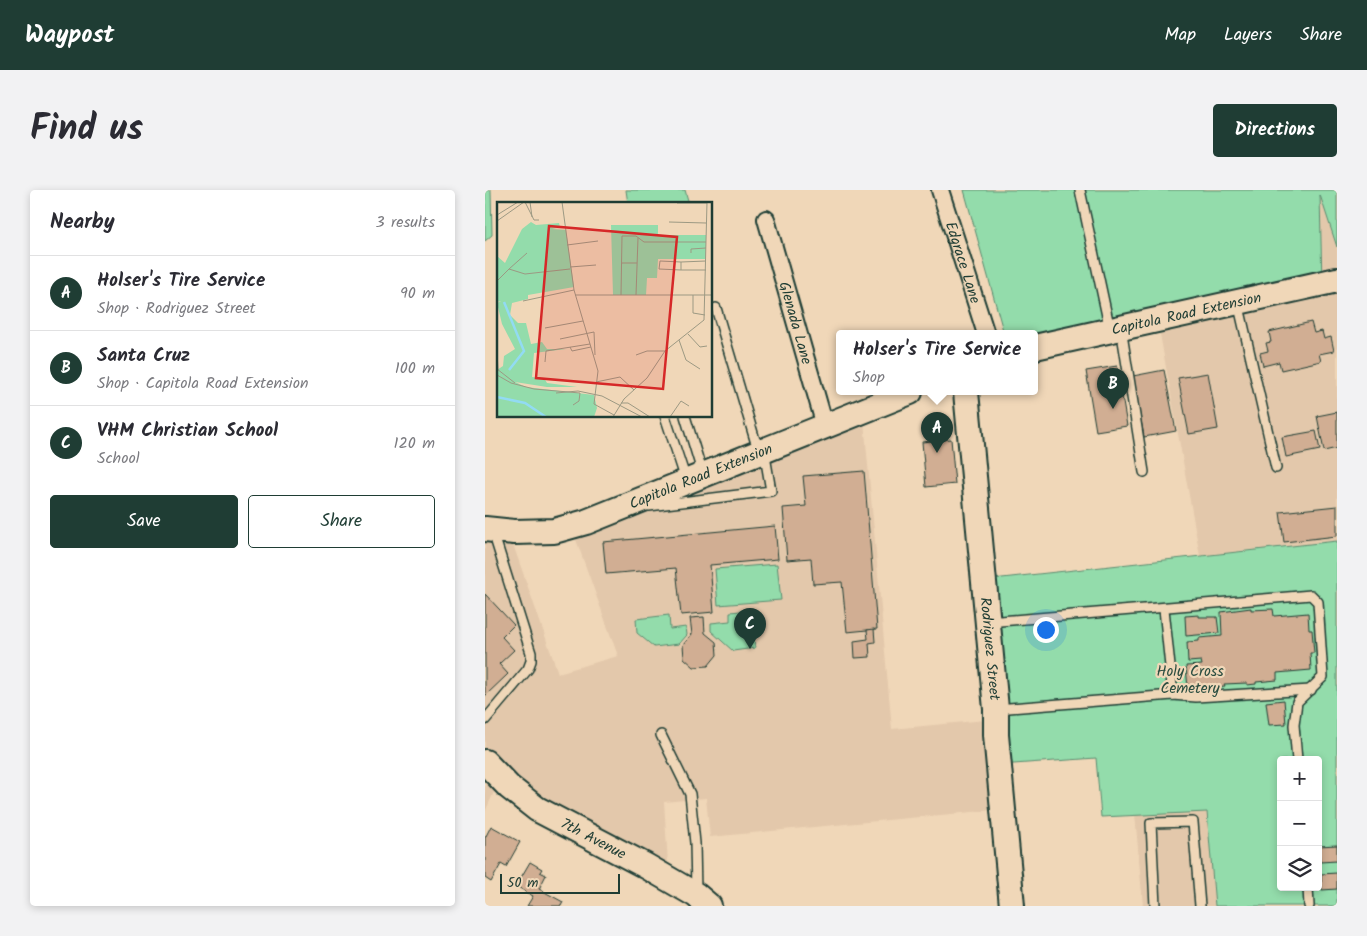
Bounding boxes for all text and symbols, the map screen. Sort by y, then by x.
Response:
text: Waypost [25,16,114,55]
text: Map [1165,21,1196,50]
text: Layers [1224,21,1272,50]
text: Share [1300,21,1342,50]
text: Find us [30,102,143,158]
button: Directions [1213,104,1337,157]
inset map [497,202,713,418]
text: Nearby [50,206,115,239]
text: 3 results [376,210,435,235]
street label: Edgrace Lane [938,219,987,307]
text: Holser's Tire Service [97,266,265,296]
street label: Glenada Lane [771,279,818,368]
text: A [61,281,71,306]
text: 90 m [400,281,435,306]
street label: Capitola Road Extension [1109,286,1264,343]
text: Shop · Rodriguez Street [97,296,256,321]
popup [836,330,1038,395]
text: Holser's Tire Service [853,335,1021,365]
text: Santa Cruz [97,341,190,371]
text: B [61,356,71,381]
text: 100 m [395,356,435,381]
text: Shop [853,365,885,390]
pin: B [1097,368,1129,409]
text: Shop · Capitola Road Extension [97,371,308,396]
pin: A [921,412,953,453]
text: VHM Christian School [97,416,278,446]
text: C [61,431,71,456]
text: 120 m [394,431,435,456]
street label: Capitola Road Extension [626,437,776,516]
text: School [97,446,140,471]
button: Save [50,495,238,548]
button: Share [248,495,435,548]
street label: Rodriguez Street [972,596,1006,702]
pin: C [734,608,766,649]
your location [1033,617,1059,643]
park label: Holy Cross Cemetery [1156,660,1224,701]
map controls [1277,756,1322,891]
button: + [1277,756,1322,801]
button: − [1277,801,1322,846]
street label: 7th Avenue [556,812,630,867]
button: layers [1277,846,1322,891]
scale bar [500,871,620,894]
text: 50 m [507,872,538,894]

